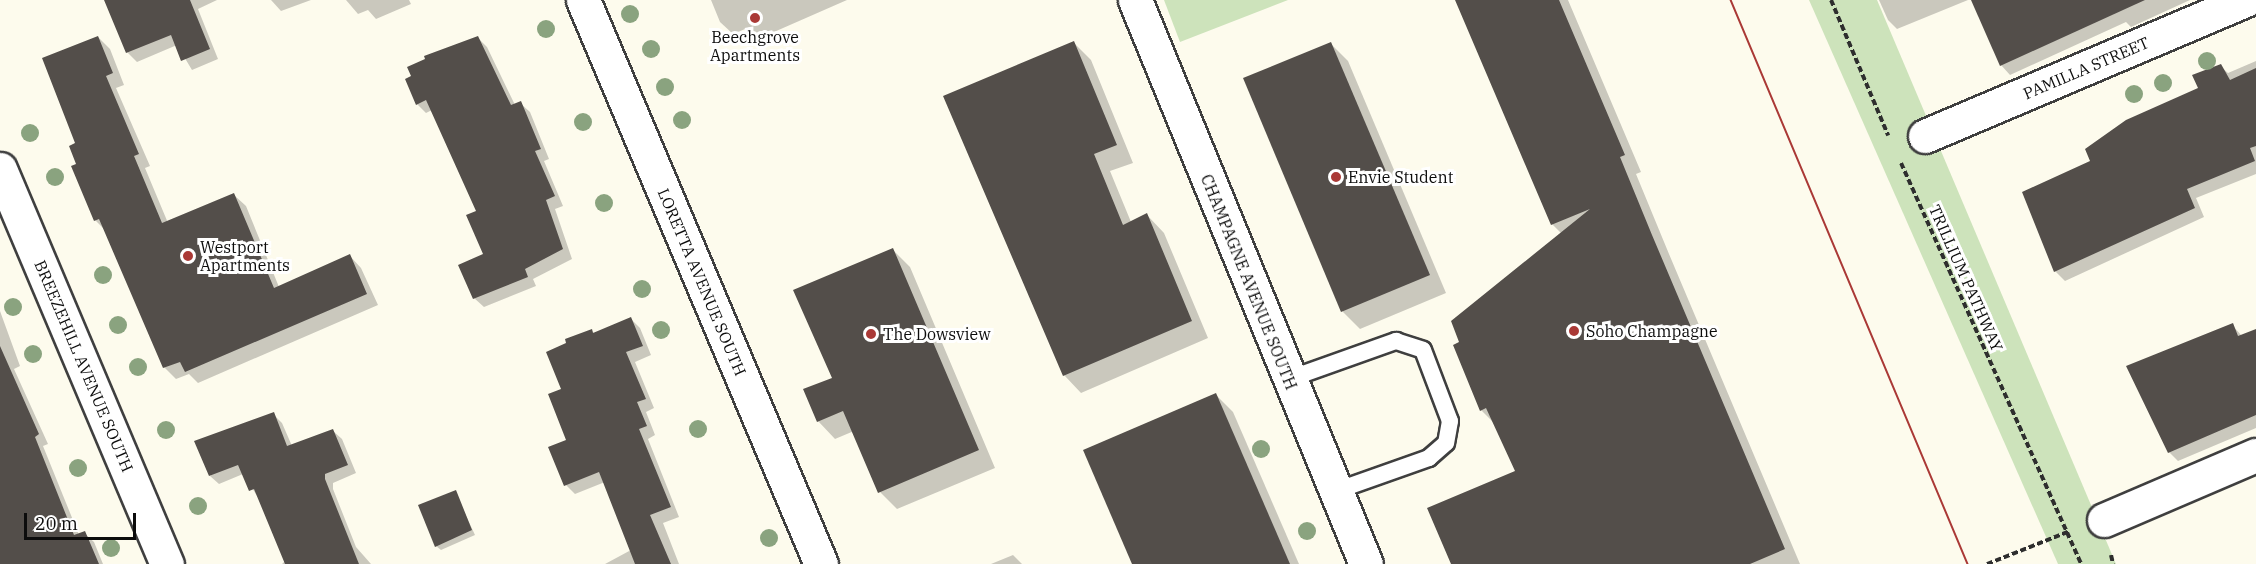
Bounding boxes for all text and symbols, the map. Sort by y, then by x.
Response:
marker: Beechgrove Apartments [748,11,762,25]
place label: Beechgrove Apartments [710,27,800,65]
street label: PAMILLA STREET [2020,33,2152,103]
place label: Envie Student [1348,167,1453,187]
marker: Envie Student [1329,170,1343,184]
street label: CHAMPAGNE AVENUE SOUTH [1197,172,1301,392]
street label: LORETTA AVENUE SOUTH [654,185,750,379]
street label: TRILLIUM PATHWAY [1925,202,2007,354]
place label: Westport Apartments [200,237,290,275]
marker: Westport Apartments [181,249,195,263]
street label: BREEZEHILL AVENUE SOUTH [31,257,137,475]
place label: Soho Champagne [1586,321,1718,341]
place label: The Dowsview [883,324,991,344]
marker: Soho Champagne [1567,324,1581,338]
marker: The Dowsview [864,327,878,341]
scale bar [27,501,140,539]
text: 20 m [35,512,78,535]

